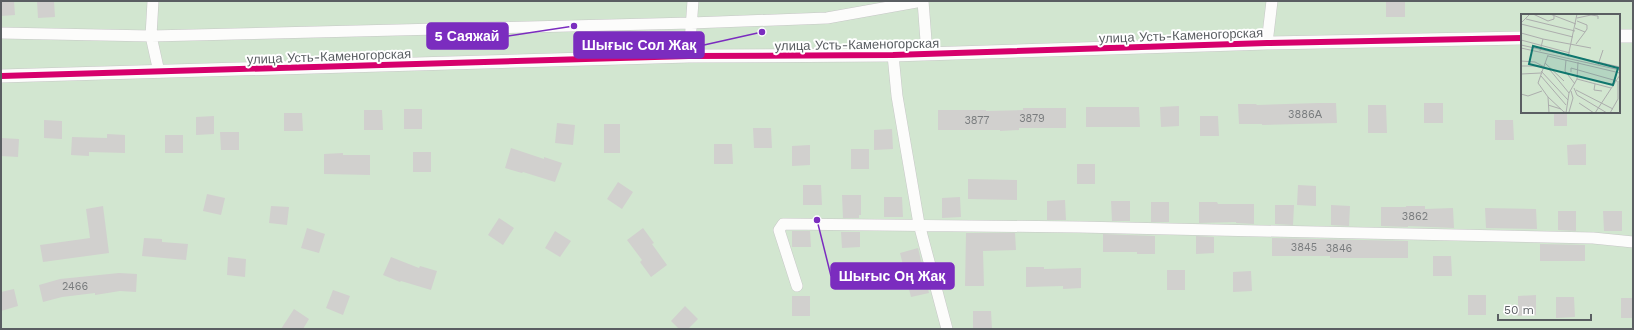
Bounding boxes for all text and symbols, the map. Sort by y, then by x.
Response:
inset map [1521,14,1620,113]
callout: 5 Саяжай [427,23,508,49]
street label: улица Усть-Каменогорская [1099,25,1263,46]
text: 5 Саяжай [435,28,499,44]
callout: Шығыс Сол Жақ [574,32,704,58]
street label: улица Усть-Каменогорская [775,36,939,53]
text: Шығыс Сол Жақ [582,37,696,53]
street label: улица Усть-Каменогорская [247,46,411,67]
house number: 3886А [1288,108,1323,121]
house number: 3879 [1019,112,1045,125]
house number: 3877 [964,114,990,127]
house number: 3862 [1402,210,1428,223]
house number: 3845 [1291,241,1317,254]
house number: 3846 [1326,242,1353,255]
callout: Шығыс Оң Жақ [831,263,954,289]
text: Шығыс Оң Жақ [839,268,945,284]
house number: 2466 [62,280,88,293]
scale bar [1498,296,1591,322]
text: 50 m [1504,303,1534,317]

